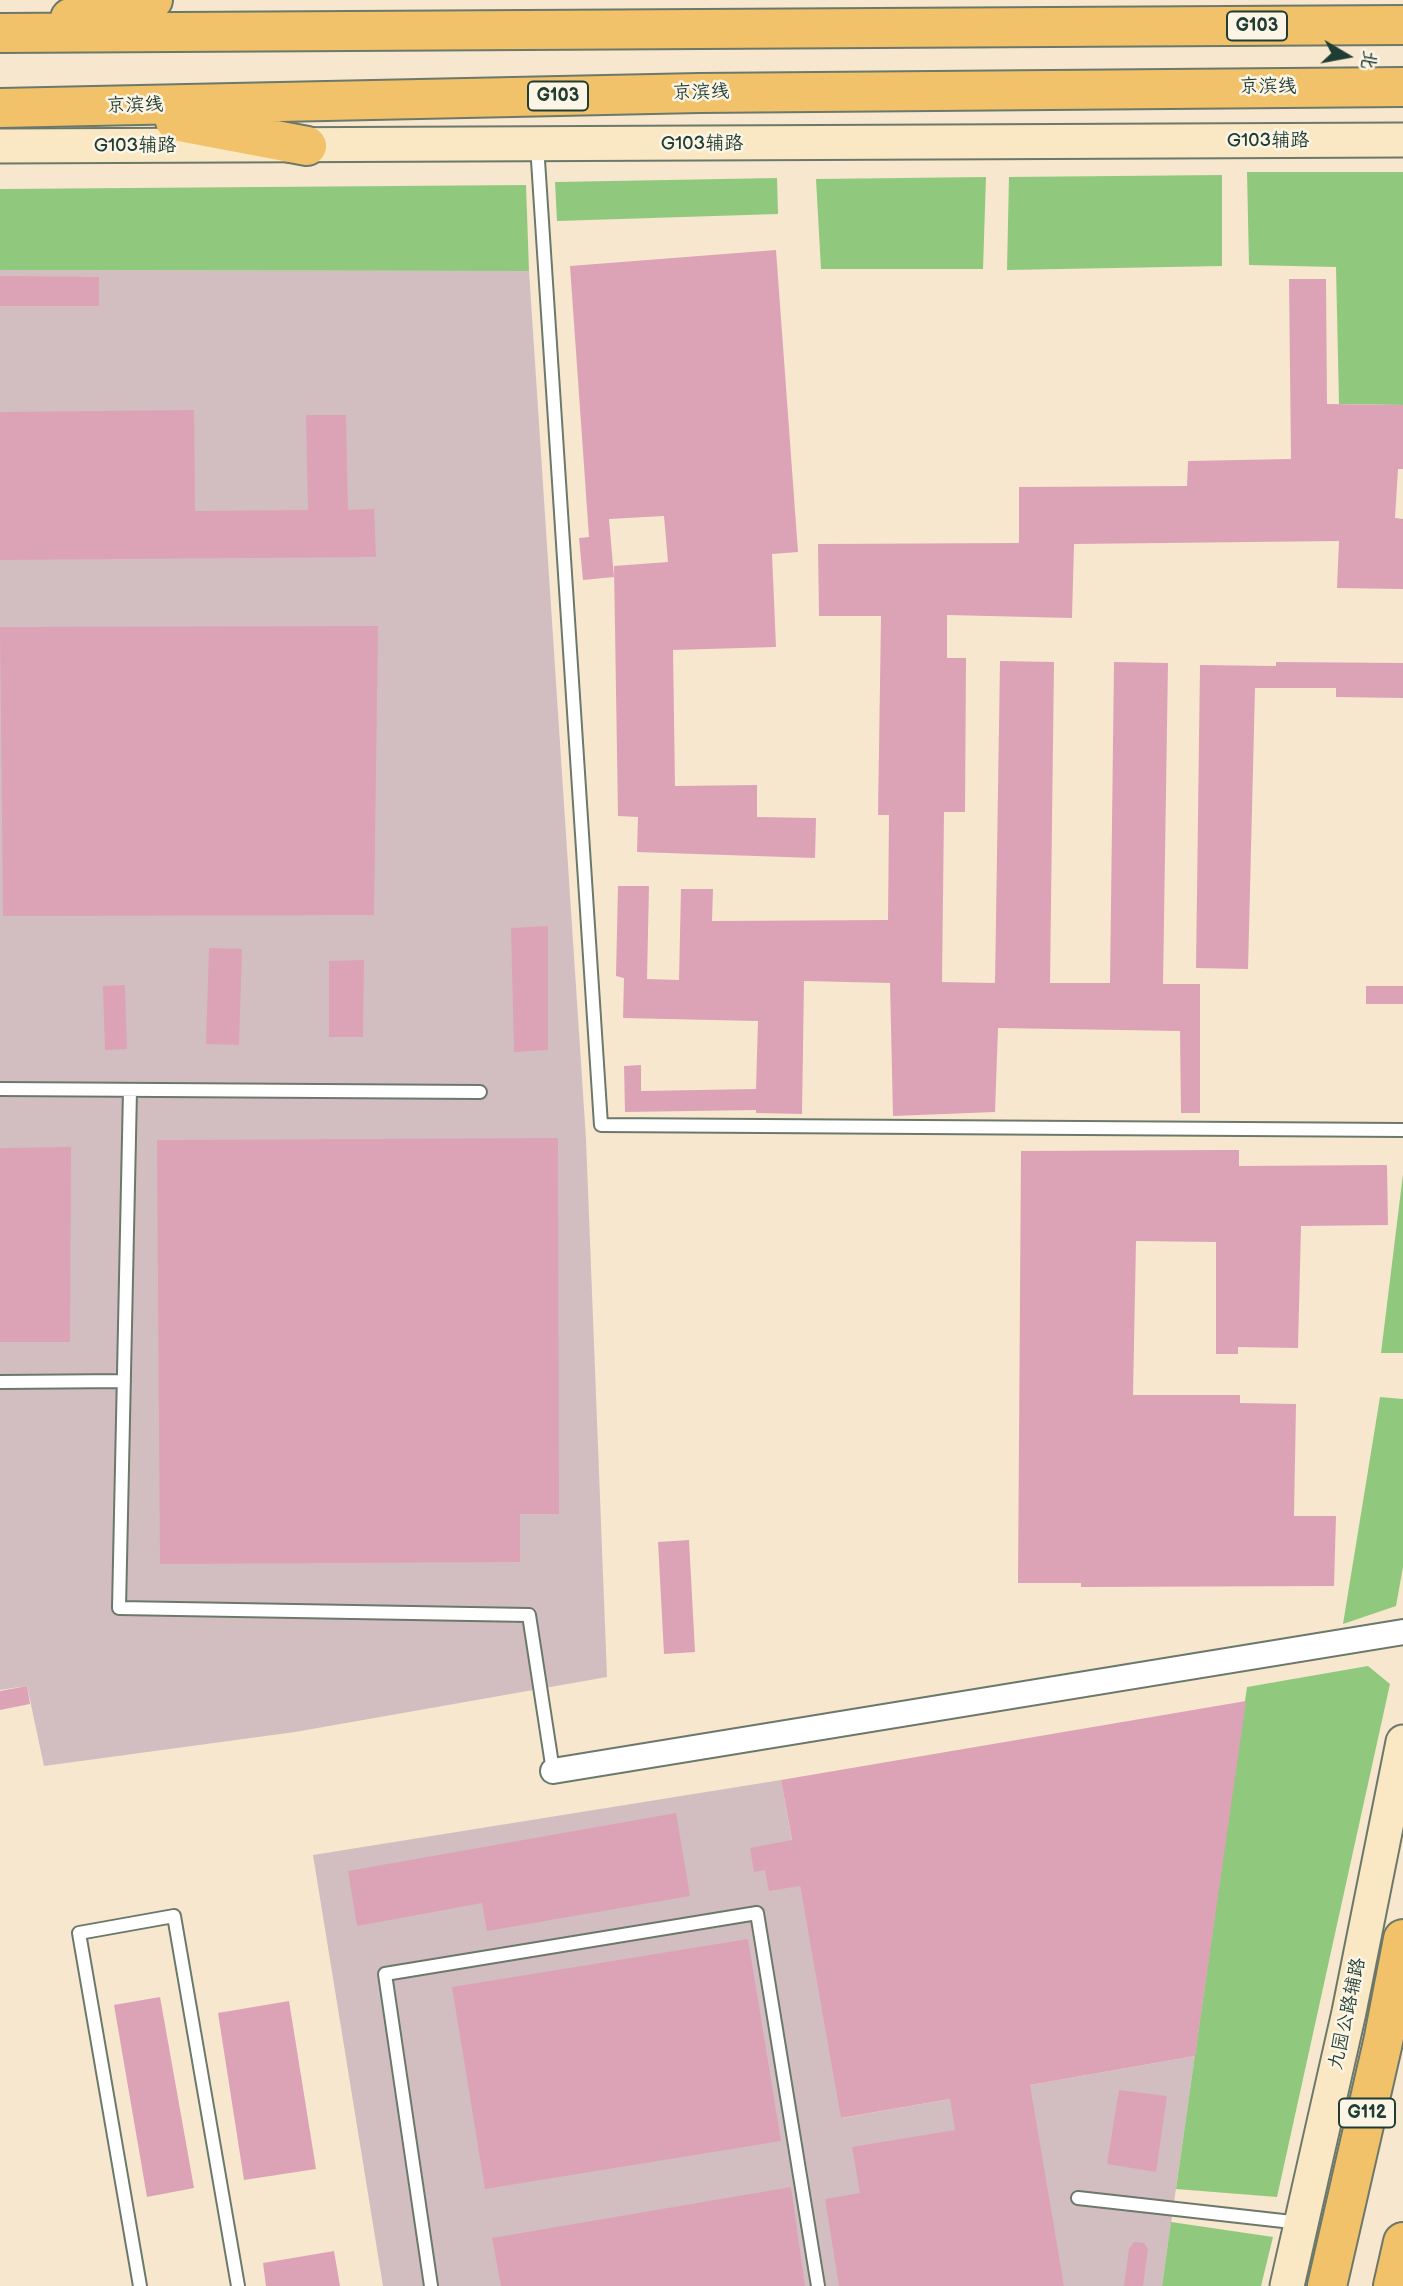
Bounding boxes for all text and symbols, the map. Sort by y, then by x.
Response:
road number: G103 [1227,12,1287,41]
north arrow [1312,21,1382,91]
text: 北 [1355,48,1381,71]
street label: 京滨线 [1240,76,1296,98]
street label: 京滨线 [672,81,730,105]
road number: G103 [528,82,588,110]
street label: 京滨线 [106,94,164,118]
street label: G103辅路 [1227,130,1309,152]
street label: G103辅路 [661,133,743,155]
street label: G103辅路 [94,135,176,157]
street label: 九园公路辅路 [1325,1956,1371,2072]
road number: G112 [1339,2098,1395,2127]

